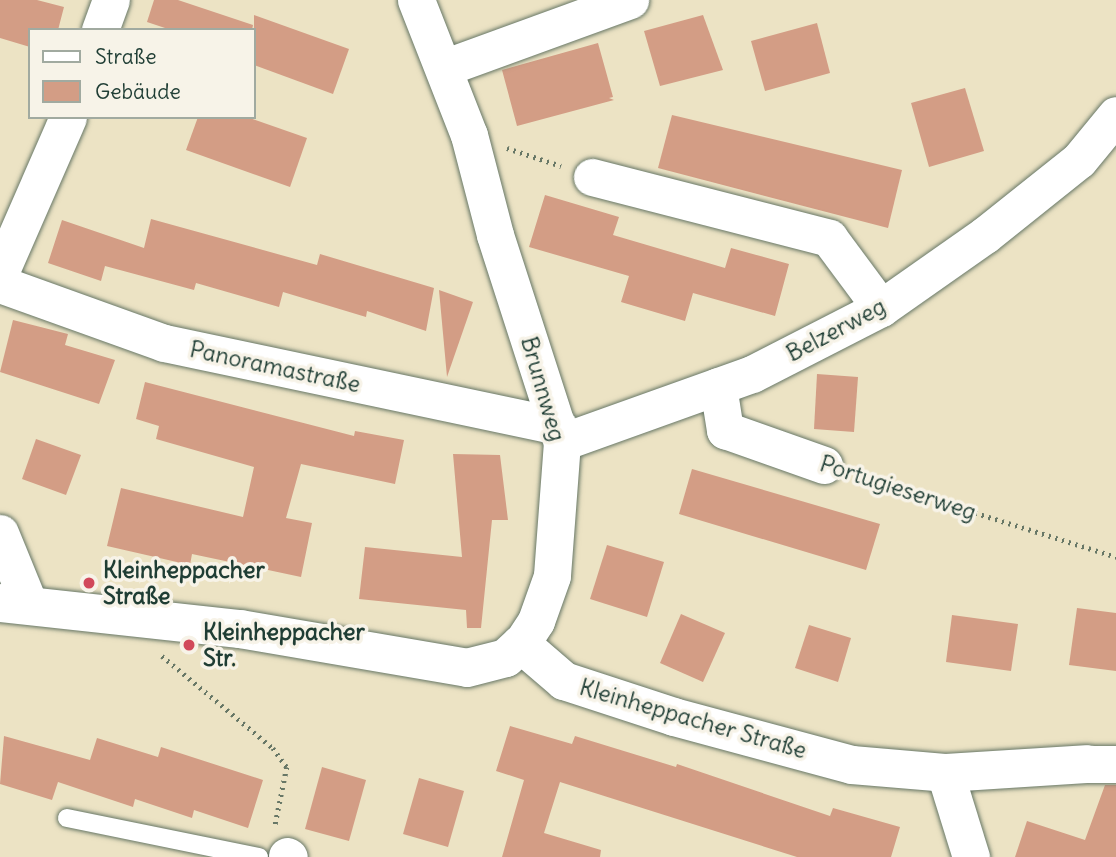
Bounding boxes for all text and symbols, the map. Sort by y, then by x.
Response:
legend [28,28,256,119]
text: Straße [95,43,156,70]
text: Gebäude [95,78,181,105]
street label: Belzerweg [782,292,890,368]
street label: Brunnweg [515,333,571,445]
street label: Panoramastraße [187,335,363,399]
street label: Portugieserweg [816,450,980,526]
place label: Kleinheppacher Straße [103,556,265,610]
marker: Kleinheppacher Straße [81,575,97,591]
place label: Kleinheppacher Str. [203,618,365,672]
marker: Kleinheppacher Str. [181,637,197,653]
street label: Kleinheppacher Straße [576,673,810,765]

